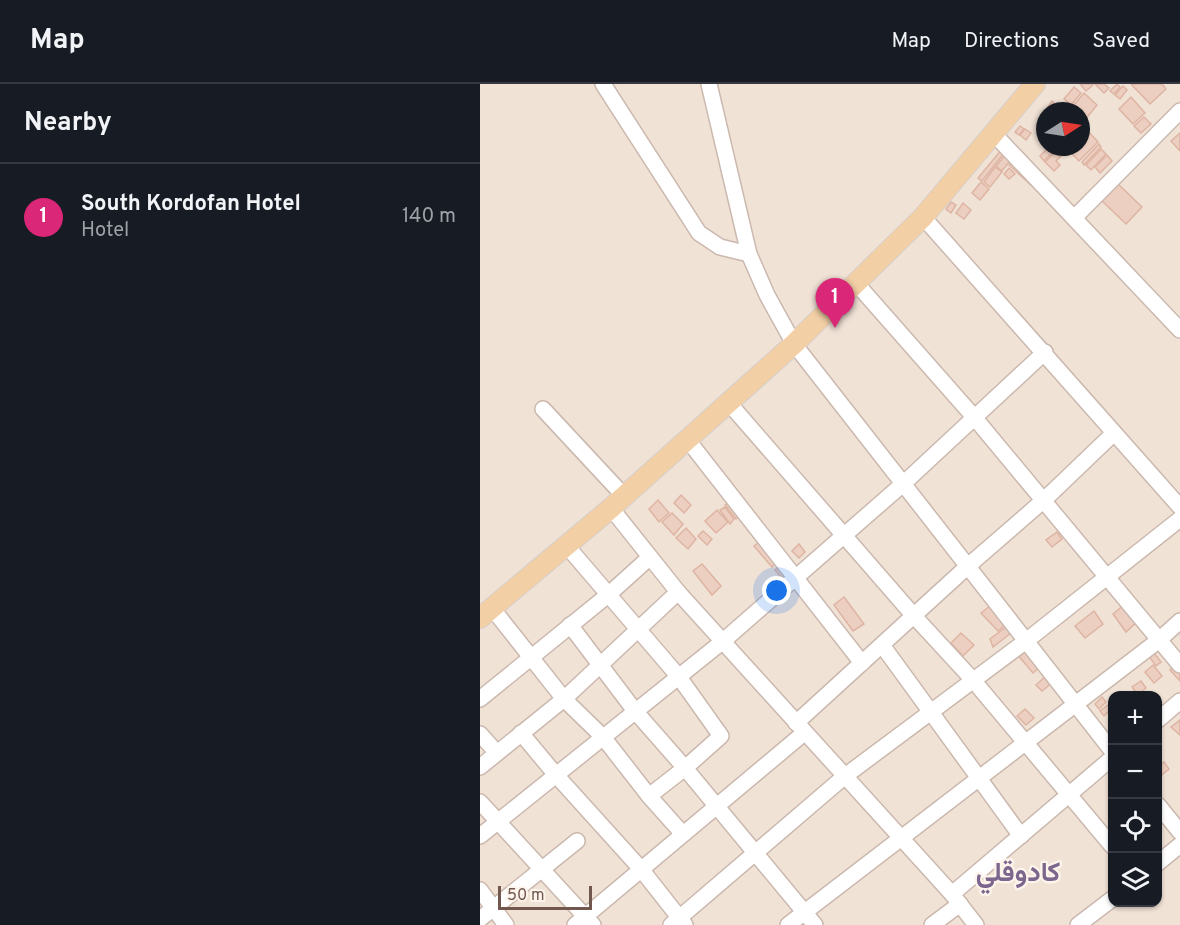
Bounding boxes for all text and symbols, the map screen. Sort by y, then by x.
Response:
text: Map [30,23,85,59]
text: Map [891,28,931,55]
text: Directions [964,28,1059,55]
text: Saved [1092,28,1150,55]
north arrow [1036,102,1090,156]
text: Nearby [24,107,112,140]
text: South Kordofan Hotel [81,191,301,218]
text: 1 [40,204,48,230]
text: 140 m [402,204,456,230]
text: Hotel [81,218,129,244]
pin: 1 [816,278,854,328]
your location [762,576,791,605]
map controls [1108,691,1162,907]
button: + [1108,691,1162,745]
button: − [1108,745,1162,799]
button: locate [1108,799,1162,853]
button: layers [1108,853,1162,907]
district label: كادوقلي [976,857,1060,894]
scale bar [498,883,592,910]
text: 50 m [507,886,545,906]

